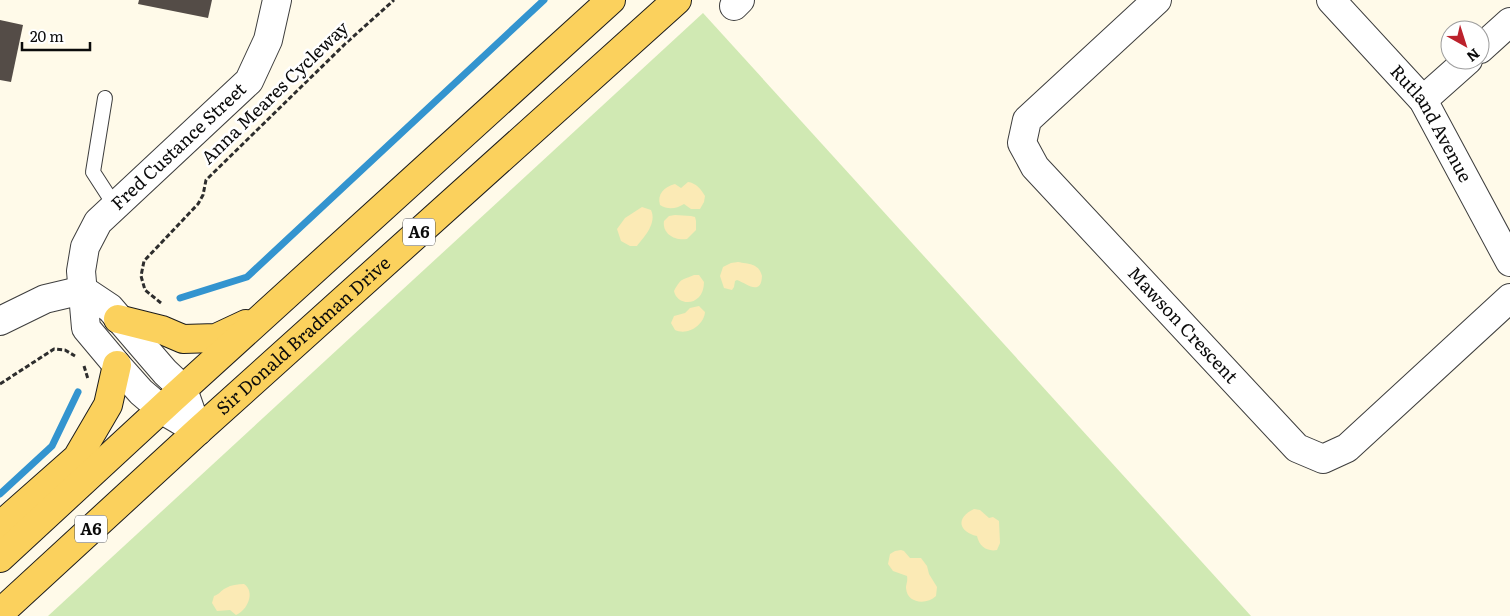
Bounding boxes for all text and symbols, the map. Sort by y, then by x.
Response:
street label: Anna Meares Cycleway [194,14,354,170]
scale bar [22,20,90,52]
north arrow [1440,20,1490,70]
text: 20 m [30,24,64,47]
text: N [1463,44,1485,68]
street label: Rutland Avenue [1385,58,1480,187]
street label: Fred Custance Street [104,75,252,216]
road number: A6 [403,218,435,246]
street label: Sir Donald Bradman Drive [210,249,396,420]
street label: Mawson Crescent [1122,260,1245,389]
road number: A6 [75,516,107,542]

